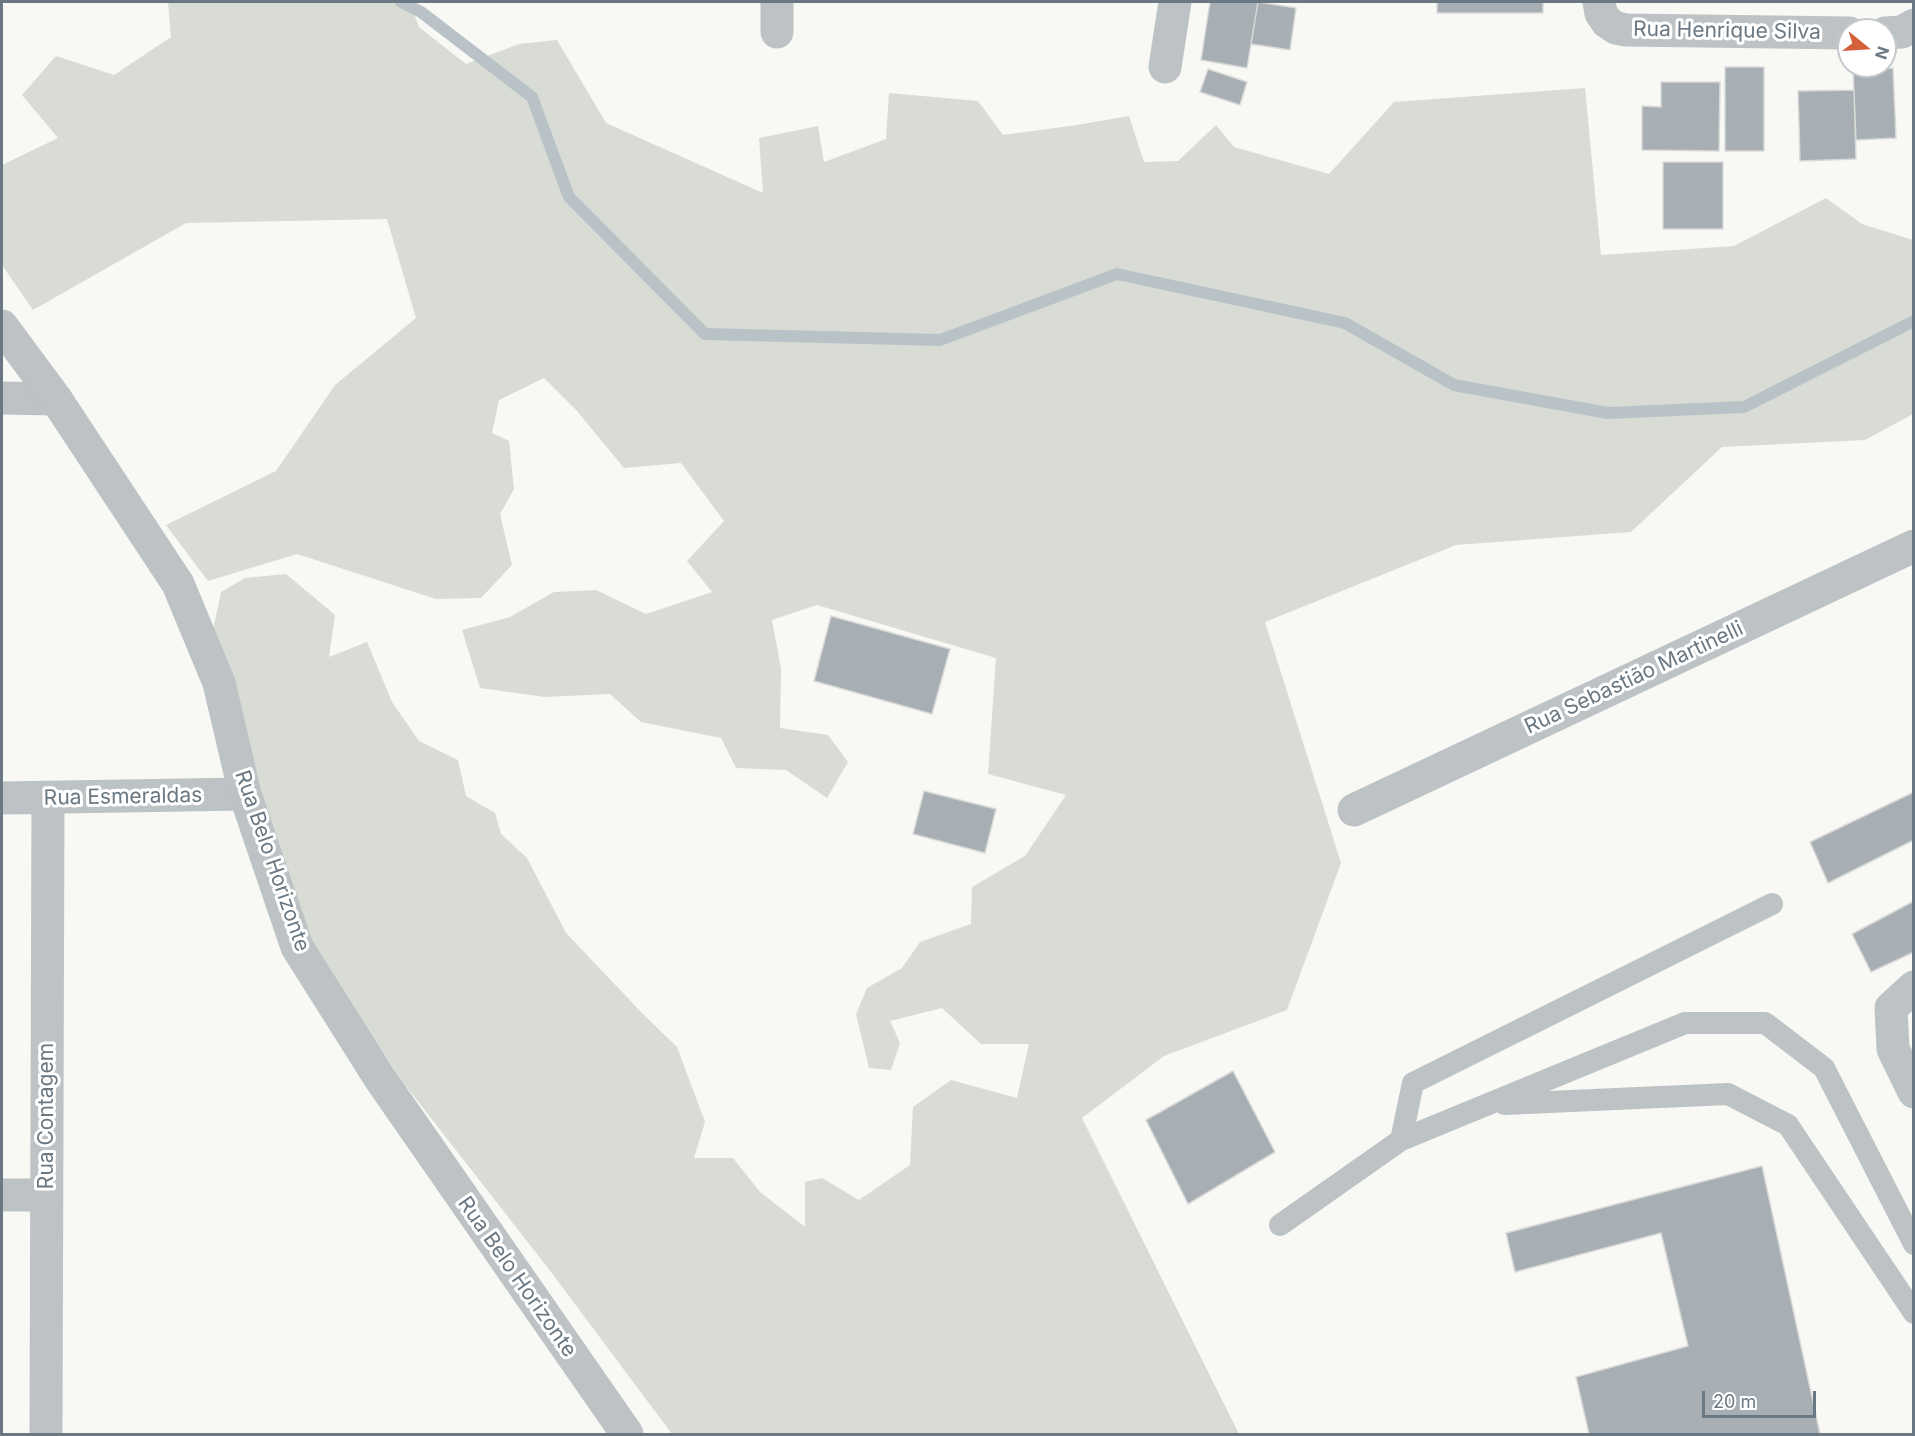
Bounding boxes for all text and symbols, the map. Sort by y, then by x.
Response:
street label: Rua Henrique Silva [1633,17,1821,45]
north arrow [1837,18,1897,78]
text: N [1871,44,1894,62]
street label: Rua Sebastião Martinelli [1521,616,1747,740]
street label: Rua Belo Horizonte [229,767,315,955]
street label: Rua Esmeraldas [44,783,202,811]
street label: Rua Contagem [34,1043,60,1189]
street label: Rua Belo Horizonte [452,1192,582,1362]
scale bar [1705,1379,1819,1417]
text: 20 m [1713,1391,1756,1412]

